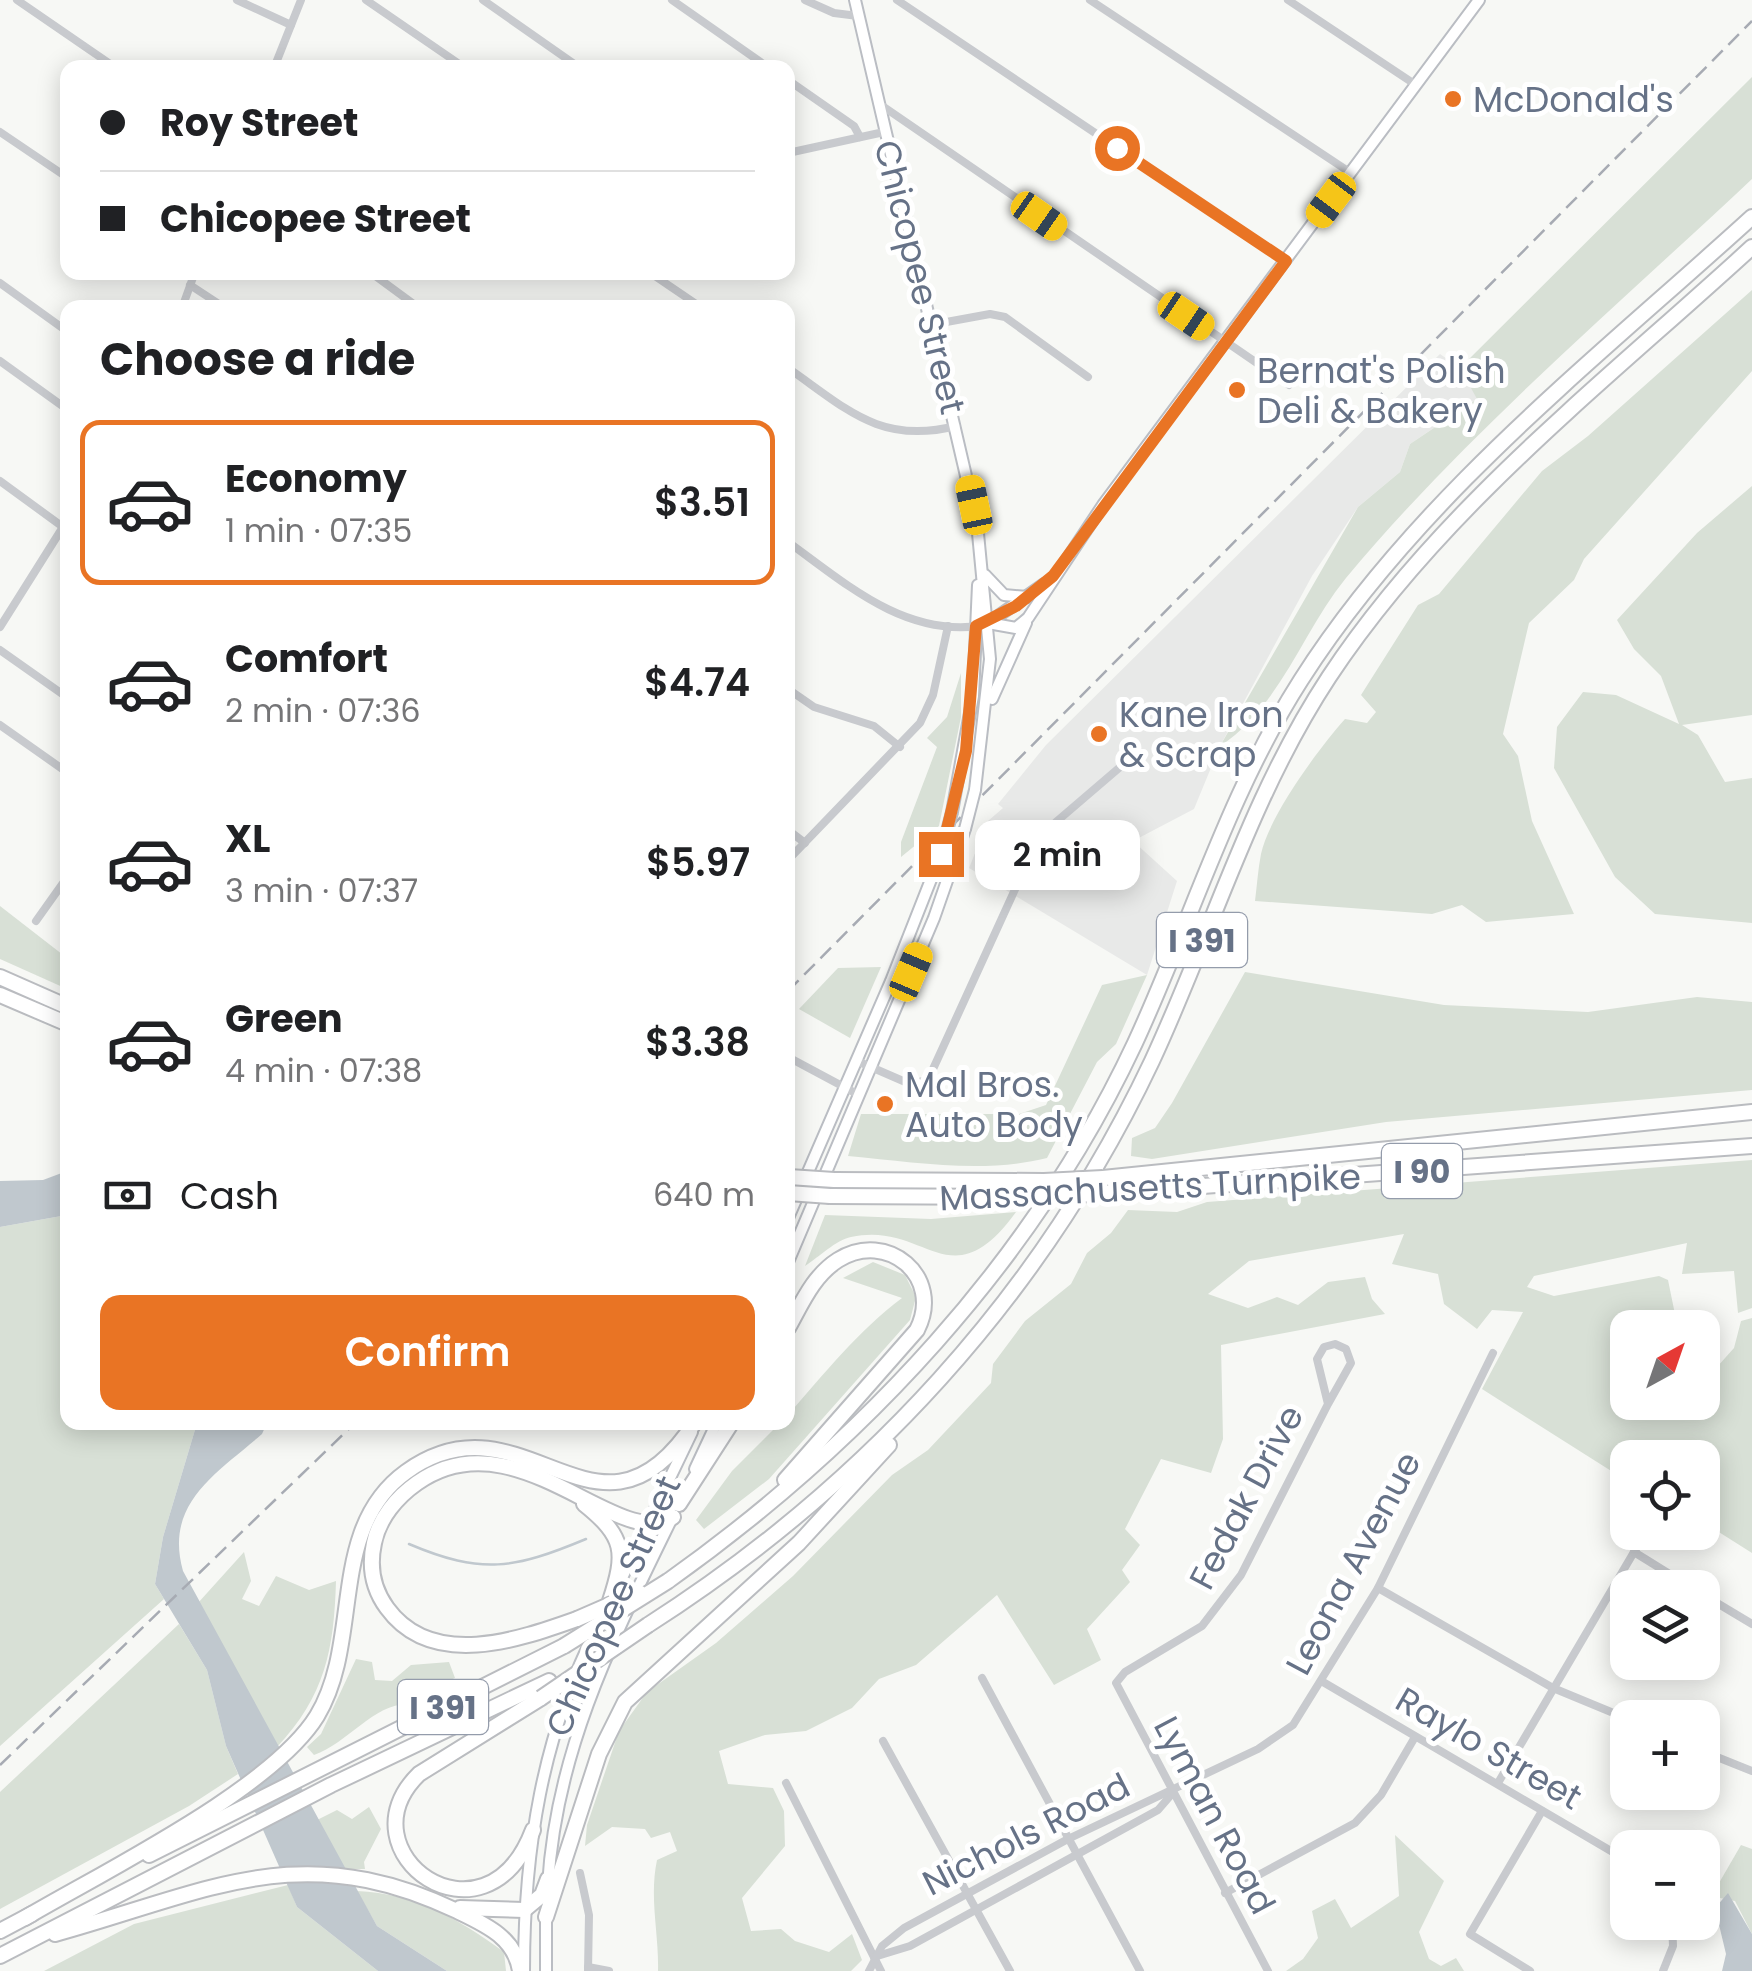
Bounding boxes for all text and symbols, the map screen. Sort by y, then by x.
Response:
place label: McDonald's [1473,75,1674,124]
marker: McDonald's [1442,88,1464,110]
text: Roy Street [160,96,358,149]
route start [1095,126,1140,171]
street label: Chicopee Street [862,135,978,419]
car [1301,167,1361,233]
car [1006,187,1072,245]
text: Chicopee Street [160,192,471,245]
car [1153,287,1219,345]
text: Choose a ride [100,328,415,391]
place label: Bernat's Polish Deli & Bakery [1257,346,1506,435]
marker: Bernat's Polish Deli & Bakery [1226,379,1248,401]
text: Economy [225,452,407,505]
icon: car [105,458,195,548]
car [953,473,995,537]
text: $3.51 [654,476,750,529]
text: 1 min · 07:35 [225,508,412,553]
text: Comfort [225,632,388,685]
icon: car [105,638,195,728]
text: $4.74 [644,656,750,709]
text: 2 min · 07:36 [225,688,421,733]
place label: Kane Iron & Scrap [1119,690,1284,779]
marker: Kane Iron & Scrap [1088,723,1110,745]
text: XL [225,812,270,865]
icon: car [105,818,195,908]
callout: 2 min [976,819,1141,889]
route end [919,832,964,877]
text: 2 min [1013,832,1102,877]
text: $5.97 [646,836,750,889]
text: 3 min · 07:37 [225,868,418,913]
road number: I 391 [1157,913,1247,967]
car [885,939,937,1005]
text: Green [225,992,343,1045]
icon: car [105,998,195,1088]
text: $3.38 [645,1016,750,1069]
text: 4 min · 07:38 [225,1048,422,1093]
place label: Mal Bros. Auto Body [905,1060,1083,1149]
marker: Mal Bros. Auto Body [874,1093,896,1115]
road number: I 90 [1382,1144,1462,1198]
street label: Massachusetts Turnpike [938,1151,1362,1223]
icon: cash [100,1168,155,1223]
text: Cash [180,1169,279,1222]
text: 640 m [653,1172,755,1217]
button: Confirm [100,1295,755,1410]
north arrow [1610,1310,1720,1420]
map controls [1610,1310,1720,1940]
street label: Fedak Drive [1177,1396,1315,1598]
button: locate [1610,1440,1720,1550]
street label: Leona Avenue [1274,1443,1432,1683]
street label: Chicopee Street [534,1468,692,1744]
button: layers [1610,1570,1720,1680]
street label: Raylo Street [1387,1675,1591,1821]
road number: I 391 [398,1680,488,1734]
button: + [1610,1700,1720,1810]
street label: Lyman Road [1142,1708,1288,1922]
street label: Nichols Road [914,1761,1138,1907]
button: − [1610,1830,1720,1940]

